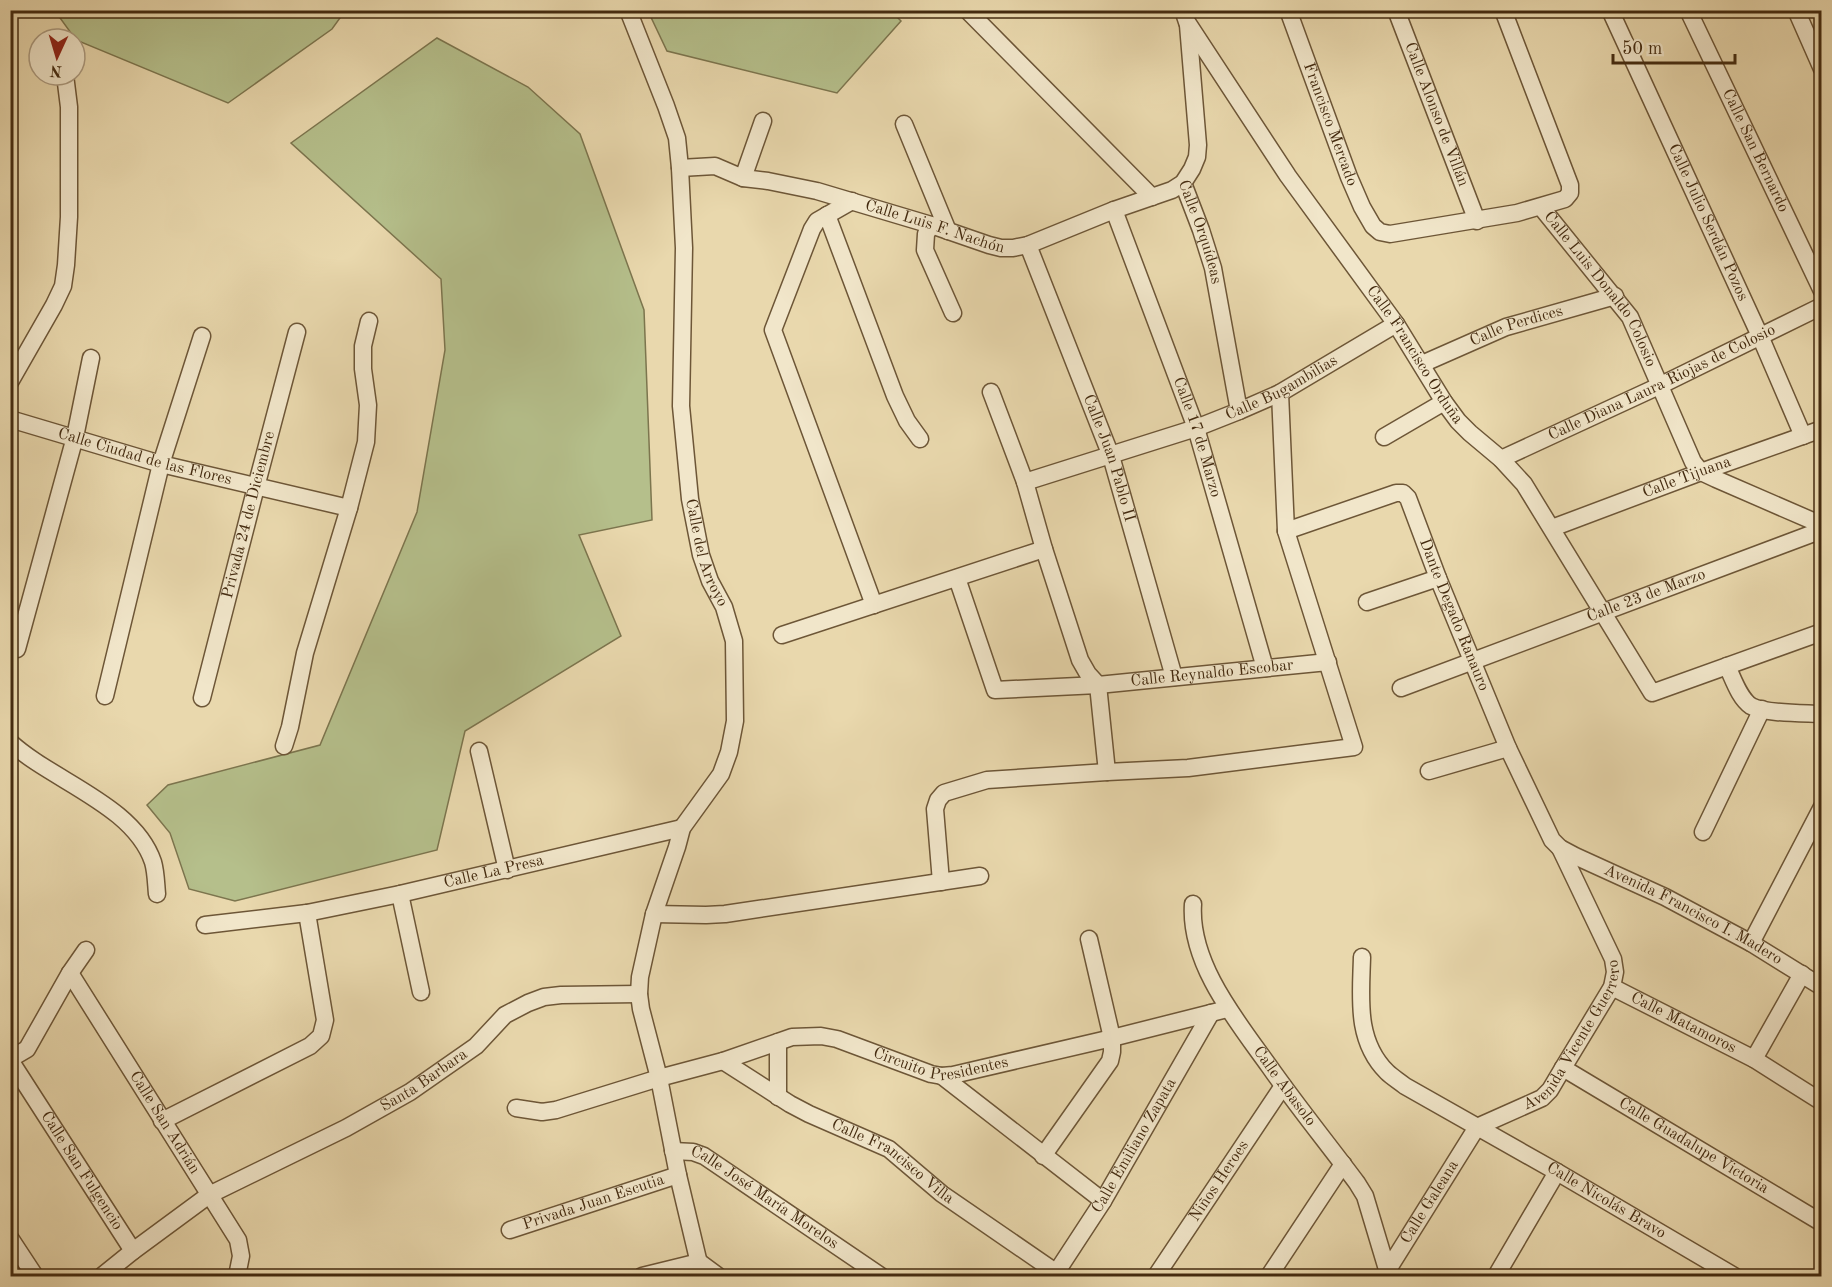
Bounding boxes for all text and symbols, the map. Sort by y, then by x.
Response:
north arrow [27,27,87,87]
scale bar [1613,27,1734,65]
street label: Calle Alonso de Villán [1401,40,1471,189]
text: 50 m [1622,40,1662,58]
street label: Francisco Mercado [1300,61,1360,189]
text: N [49,62,63,78]
street label: Calle San Bernardo [1719,87,1791,215]
street label: Calle Julio Serdán Pozos [1665,142,1751,303]
street label: Calle Orquídeas [1175,178,1224,285]
street label: Calle Luis F. Nachón [863,198,1006,257]
street label: Calle Luis Donaldo Colosio [1540,209,1659,370]
street label: Calle Francisco Orduña [1363,283,1466,427]
street label: Calle Perdices [1468,303,1565,350]
street label: Calle Diana Laura Riojas de Colosio [1546,322,1778,444]
street label: Calle Bugambilias [1223,353,1341,423]
street label: Calle 17 de Marzo [1170,375,1224,499]
street label: Calle Juan Pablo II [1080,392,1137,523]
street label: Calle Ciudad de las Flores [56,426,233,488]
street label: Privada 24 de Diciembre [220,430,278,600]
street label: Calle Tijuana [1640,454,1733,501]
street label: Calle del Arroyo [682,497,730,609]
street label: Dante Degado Ranauro [1416,537,1492,693]
street label: Calle 23 de Marzo [1585,566,1708,625]
street label: Calle Reynaldo Escobar [1130,657,1295,690]
street label: Calle La Presa [442,853,545,891]
street label: Avenida Francisco I. Madero [1601,862,1785,968]
street label: Avenida Vicente Guerrero [1521,958,1623,1113]
street label: Calle Matamoros [1628,990,1739,1057]
street label: Calle Abasolo [1250,1044,1319,1129]
street label: Circuito Presidentes [871,1045,1010,1084]
street label: Santa Barbara [378,1046,471,1115]
street label: Calle San Adrián [126,1069,203,1177]
street label: Calle Emiliano Zapata [1089,1076,1180,1216]
street label: Calle Guadalupe Victoria [1616,1095,1771,1197]
street label: Calle San Fulgencio [37,1109,126,1233]
street label: Calle Francisco Villa [829,1117,956,1207]
street label: Niños Heroes [1187,1138,1252,1225]
street label: Calle José María Morelos [689,1144,841,1252]
street label: Calle Galeana [1398,1158,1462,1247]
street label: Calle Nicolás Bravo [1544,1160,1668,1242]
street label: Privada Juan Escutia [521,1172,667,1233]

